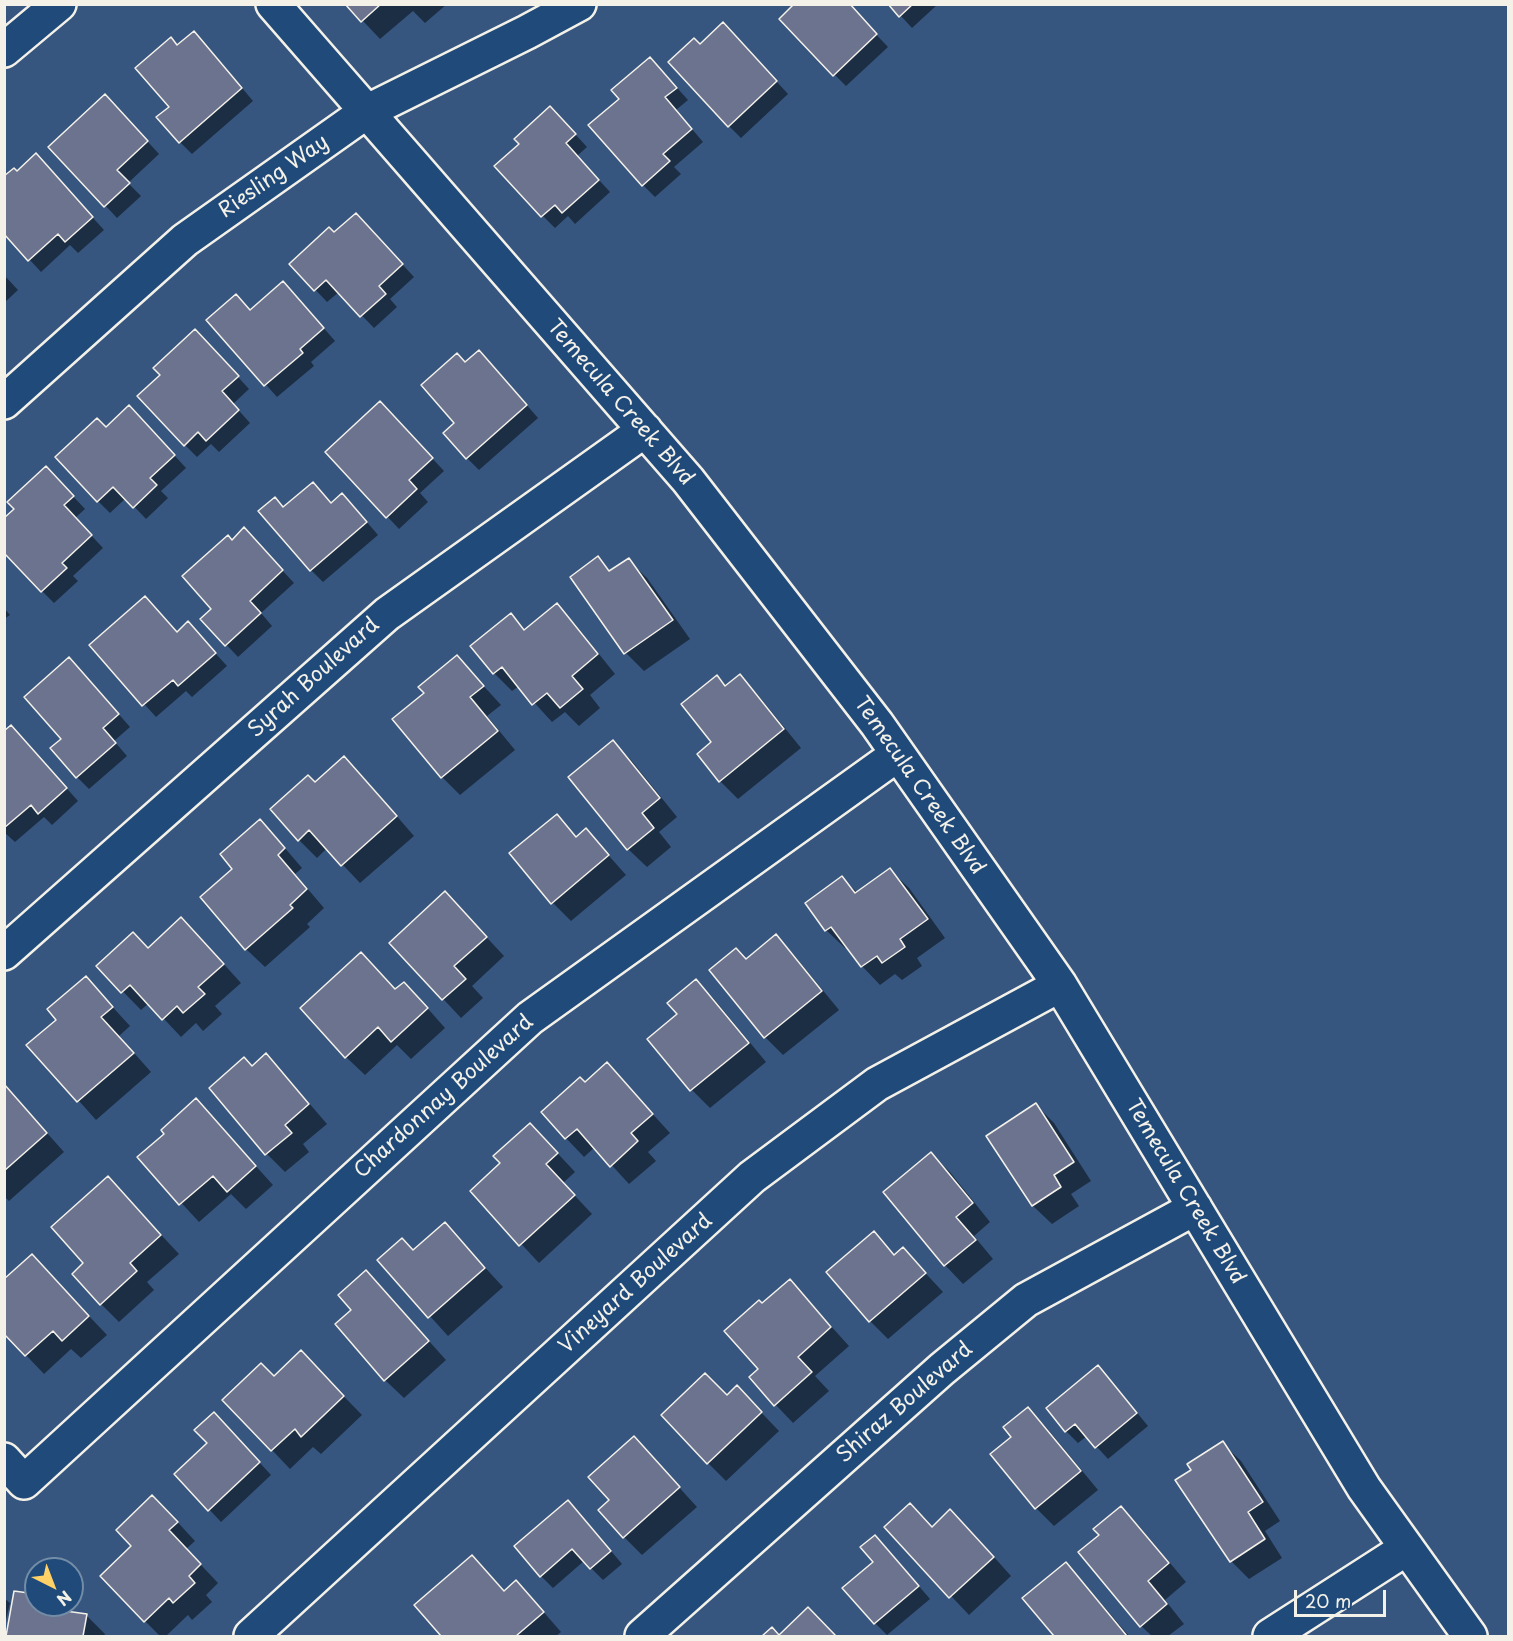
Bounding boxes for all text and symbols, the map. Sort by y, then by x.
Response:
street label: Riesling Way [214,130,334,224]
street label: Temecula Creek Blvd [541,315,699,491]
street label: Syrah Boulevard [243,613,385,743]
street label: Temecula Creek Blvd [848,692,990,880]
street label: Chardonnay Boulevard [349,1010,539,1184]
street label: Temecula Creek Blvd [1120,1095,1250,1289]
street label: Vineyard Boulevard [554,1209,718,1359]
street label: Shiraz Boulevard [832,1337,978,1469]
north arrow [24,1557,84,1617]
scale bar [1297,1578,1388,1616]
text: N [52,1586,77,1612]
text: 20 m [1305,1587,1351,1614]

